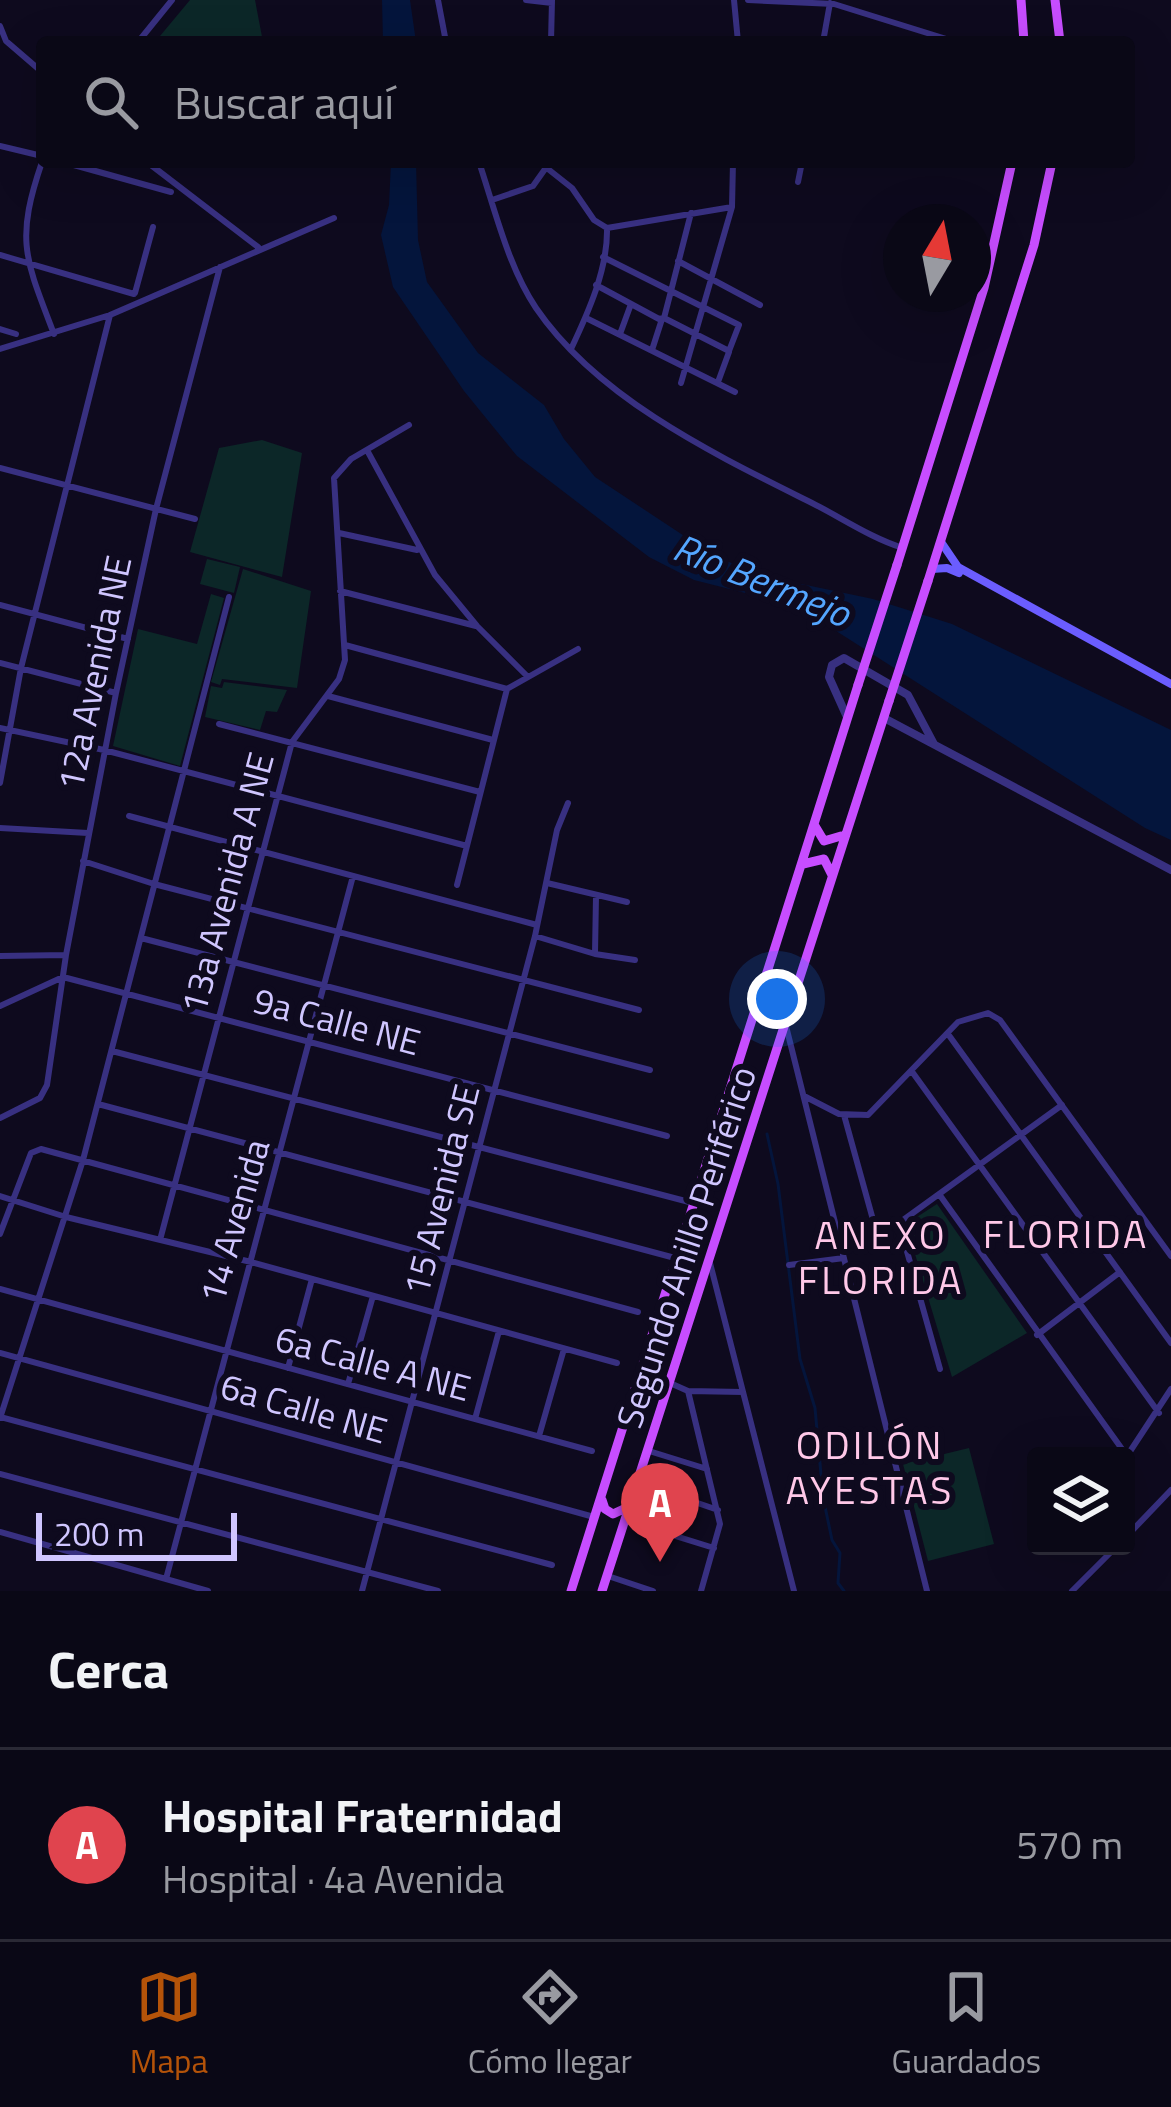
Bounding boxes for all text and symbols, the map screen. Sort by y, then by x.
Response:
search box [36,36,1135,168]
text: Buscar aquí [174,68,394,136]
icon: search [78,69,144,135]
north arrow [883,204,991,312]
water label: Río Bermejo [665,517,861,642]
street label: 12a Avenida NE [42,550,145,795]
street label: 13a Avenida A NE [165,746,288,1019]
your location [747,969,807,1029]
street label: 9a Calle NE [248,972,427,1069]
street label: Segundo Anillo Periférico [601,1059,770,1435]
street label: 15 Avenida SE [388,1079,493,1301]
street label: 14 Avenida [184,1132,283,1309]
district label: FLORIDA [983,1204,1149,1263]
district label: ANEXO FLORIDA [798,1205,964,1309]
street label: 6a Calle A NE [269,1310,477,1415]
street label: 6a Calle NE [215,1358,394,1457]
district label: ODILÓN AYESTAS [786,1415,954,1519]
map controls [1027,1447,1135,1555]
button: layers [1027,1447,1135,1555]
pin: A [621,1463,699,1562]
scale bar [36,1507,237,1560]
text: 200 m [54,1509,144,1559]
text: Cerca [48,1630,169,1708]
text: Hospital Fraternidad [162,1781,563,1849]
text: A [75,1815,99,1874]
text: 570 m [1016,1815,1123,1874]
text: Hospital · 4a Avenida [162,1849,504,1908]
tab: Mapa [130,1964,208,2086]
tab: Cómo llegar [468,1964,632,2086]
tab: Guardados [892,1964,1041,2086]

